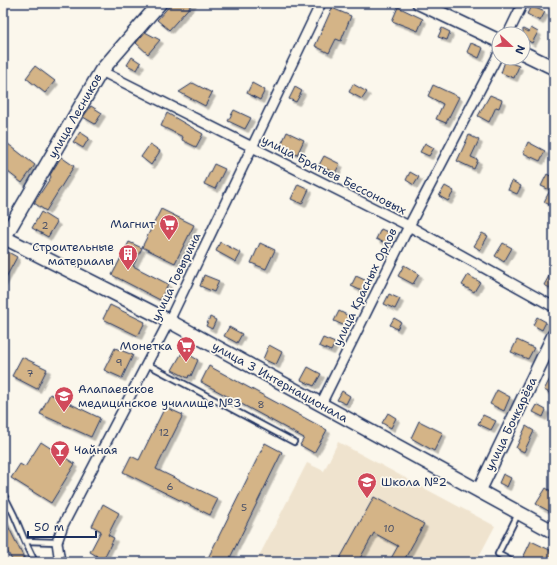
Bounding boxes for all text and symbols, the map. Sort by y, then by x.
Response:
north arrow [491,26,531,66]
text: N [511,43,528,57]
street label: улица Лесников [44,71,106,161]
street label: улица Братьев Бессоновых [259,131,409,219]
supermarket icon: Магнит [158,213,180,241]
place label: Магнит [110,216,156,232]
house number: 2 [42,219,49,232]
street label: улица Красных Орлов [329,225,401,349]
street label: улица Говырина [148,230,205,324]
place label: Строительные материалы [32,239,114,269]
building icon: Строительные материалы [117,243,139,271]
supermarket icon: Монетка [175,335,197,363]
place label: Монетка [120,338,173,354]
street label: улица 3 Интернационала [209,338,351,426]
house number: 9 [116,356,123,369]
house number: 7 [27,367,34,380]
street label: улица Бочкарёва [481,374,541,474]
place label: Алапаевское медицинское училище №3 [78,381,241,411]
school or university icon: Алапаевское медицинское училище №3 [53,385,75,413]
house number: 8 [258,398,265,411]
house number: 12 [159,426,169,439]
bar icon: Чайная [49,439,71,467]
place label: Чайная [74,442,118,458]
school or university icon: Школа №2 [356,471,378,499]
place label: Школа №2 [381,474,447,490]
house number: 6 [167,480,174,493]
house number: 5 [241,501,247,514]
scale bar [28,513,96,539]
text: 50 m [34,519,64,535]
house number: 10 [384,522,394,535]

